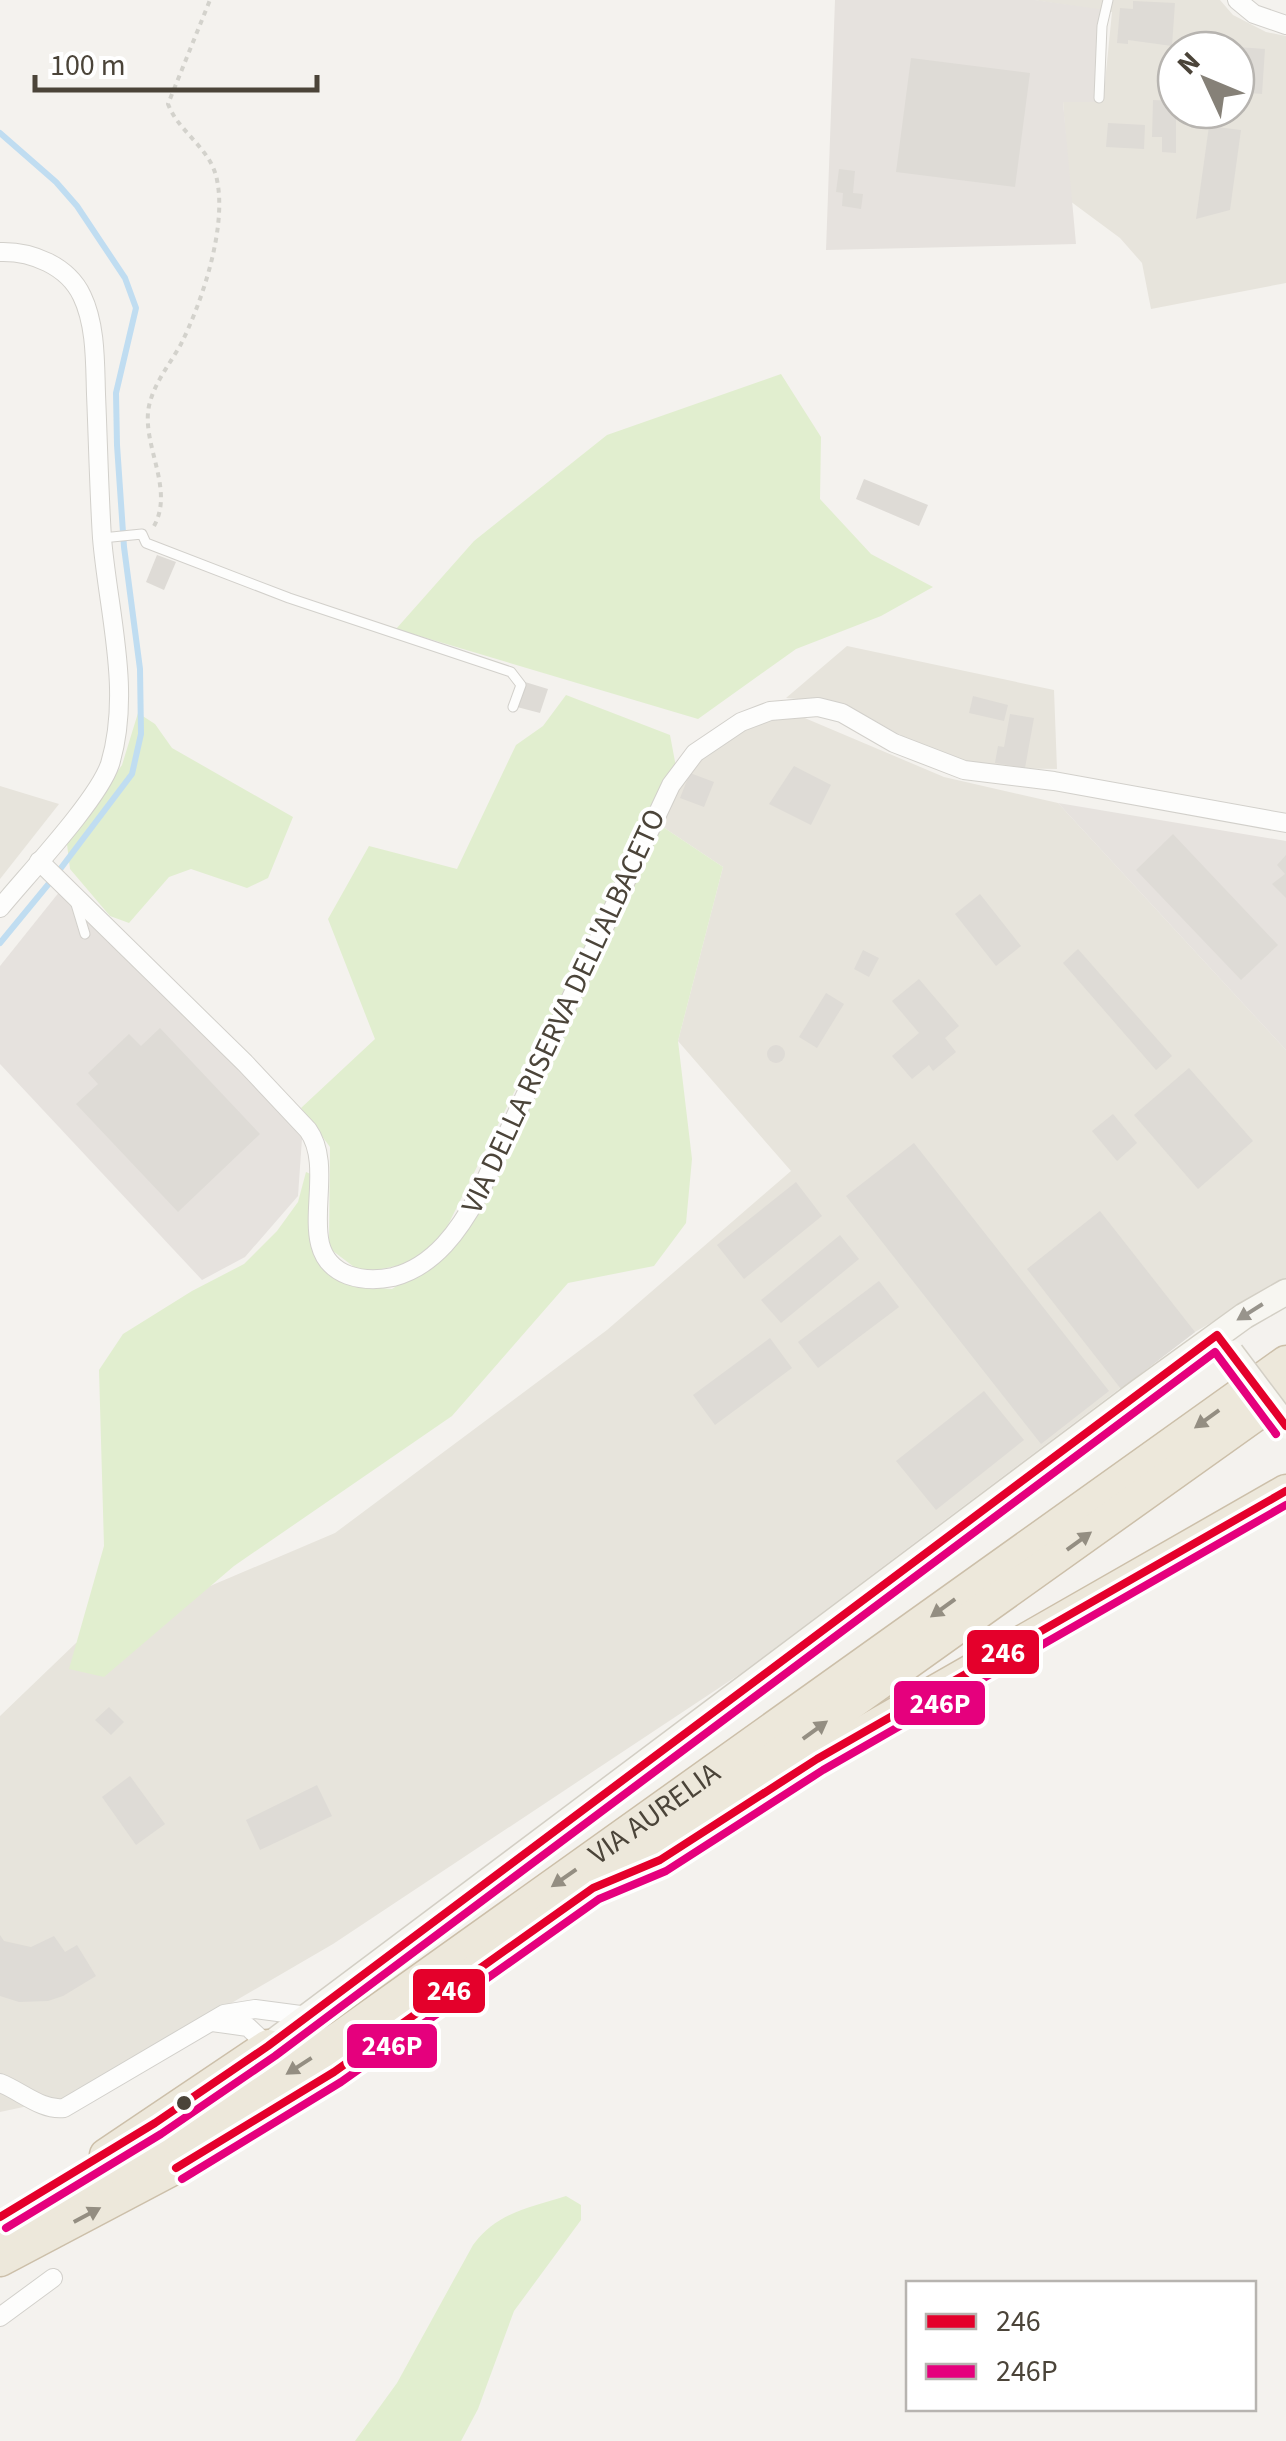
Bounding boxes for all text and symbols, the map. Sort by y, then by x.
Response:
scale bar [35,30,318,92]
north arrow [1156,30,1256,130]
text: N [1168,43,1210,84]
text: 100 m [50,44,126,87]
street label: VIA DELLA RISERVA DELL'ALBACETO [451,802,676,1221]
one-way arrow [1236,1303,1264,1320]
one-way arrow [1194,1409,1220,1428]
one-way arrow [1066,1531,1093,1551]
one-way arrow [929,1598,956,1618]
line badge: 246 [965,1628,1041,1676]
text: 246 [981,1633,1025,1673]
line badge: 246P [892,1679,987,1727]
text: 246P [909,1684,971,1724]
one-way arrow [802,1721,829,1740]
street label: VIA AURELIA [580,1751,730,1875]
one-way arrow [551,1868,577,1887]
line badge: 246 [411,1967,487,2015]
text: 246 [427,1971,471,2011]
line badge: 246P [345,2022,439,2070]
text: 246P [361,2026,423,2066]
one-way arrow [285,2056,312,2074]
unlabelled marker [174,2093,194,2113]
one-way arrow [72,2207,101,2224]
legend [906,2281,1256,2411]
text: 246 [996,2300,1041,2343]
text: 246P [996,2350,1058,2393]

